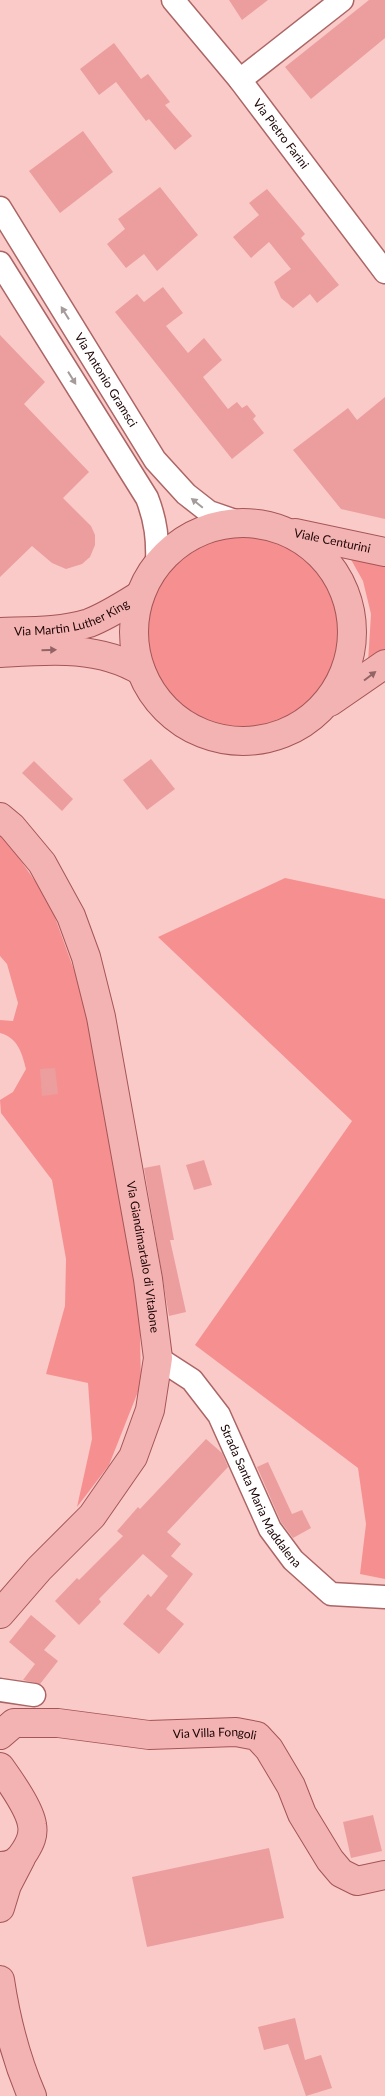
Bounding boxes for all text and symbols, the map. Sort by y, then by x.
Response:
street label: Via Pietro Farini [250,96,312,172]
one-way arrow [60,306,70,319]
street label: Via Antonio Gramsci [72,330,141,430]
one-way arrow [68,372,77,385]
one-way arrow [191,497,204,508]
street label: Viale Centurini [293,525,372,556]
street label: Via Martin Luther King [14,596,132,639]
one-way arrow [41,646,57,654]
one-way arrow [363,670,376,681]
street label: Via Giandimartalo di Vitalone [124,1180,163,1334]
street label: Strada Santa Maria Maddalena [217,1422,304,1571]
street label: Via Villa Fongoli [173,1724,258,1743]

